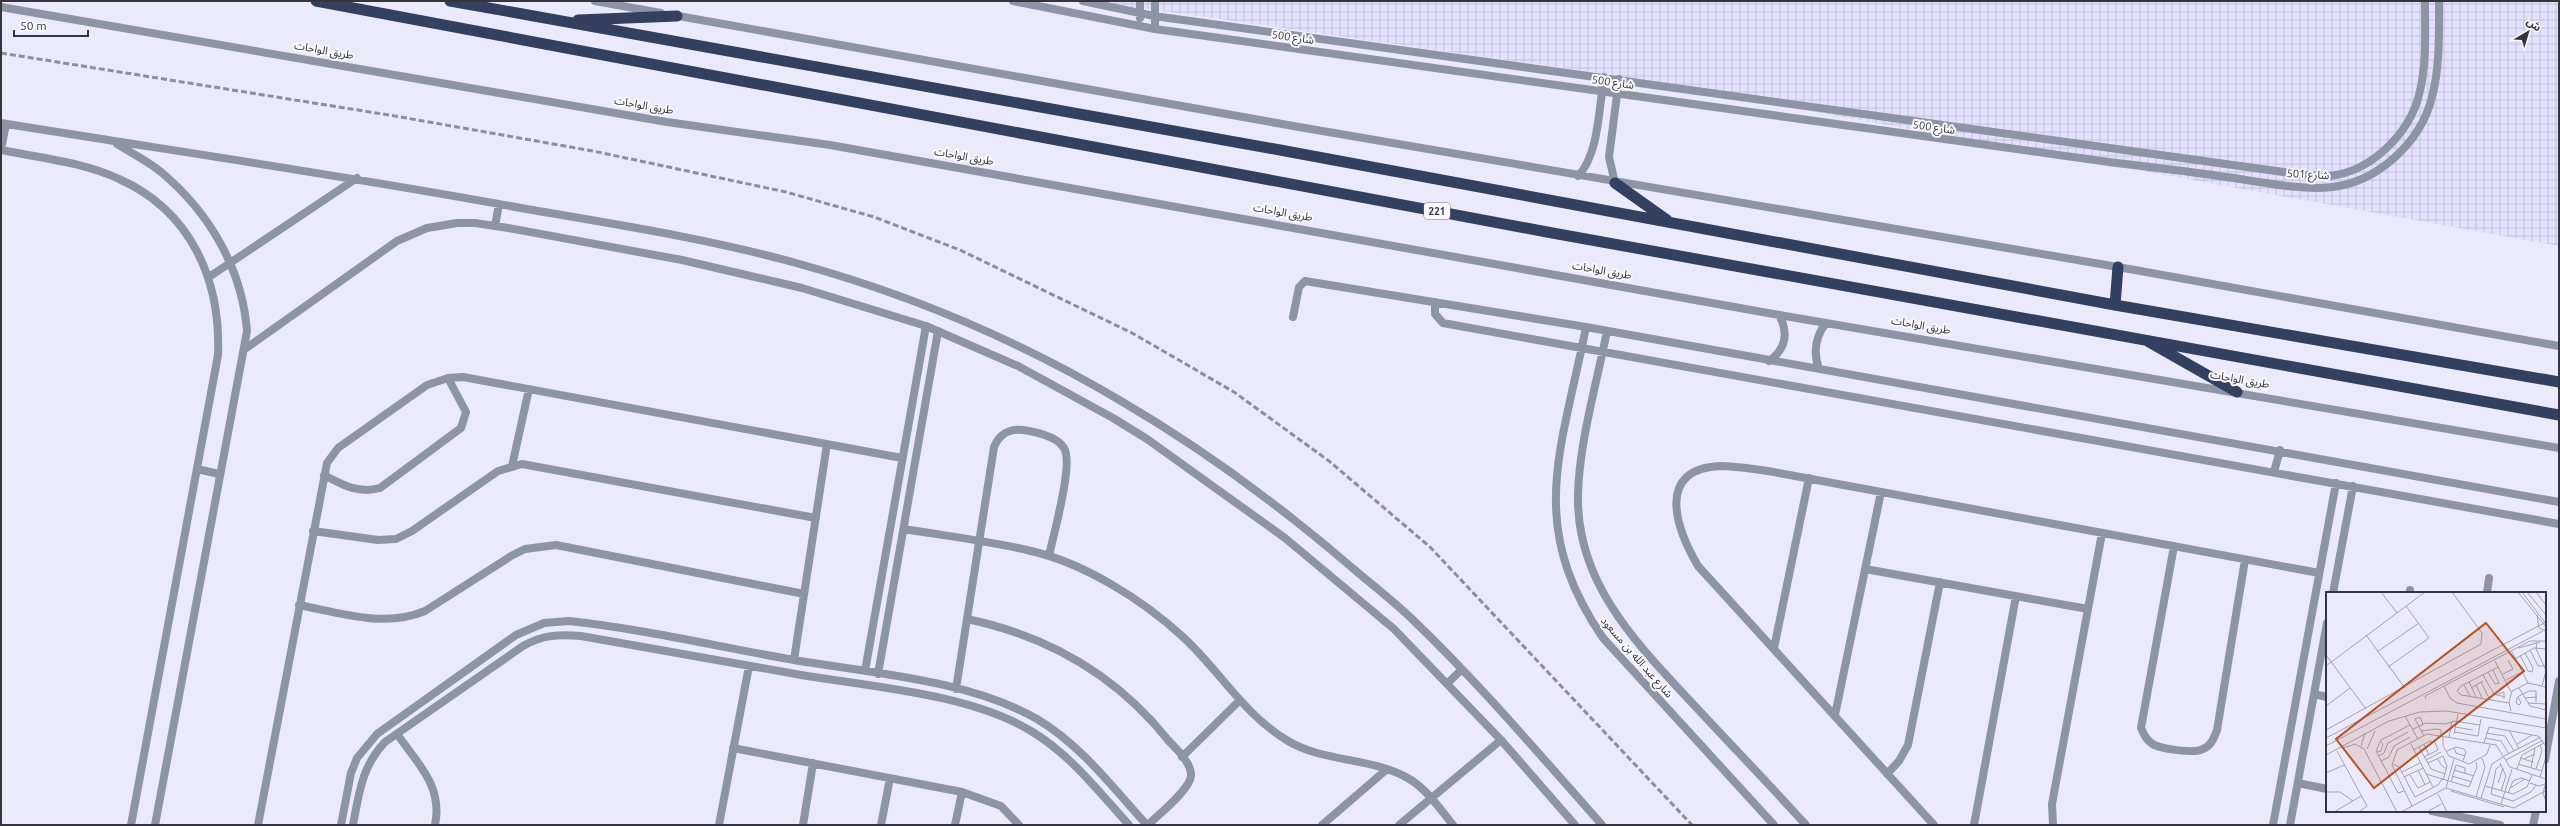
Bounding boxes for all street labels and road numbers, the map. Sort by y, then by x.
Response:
street label: شارع 500 [1271,28,1315,48]
street label: طريق الواحات [293,39,355,62]
street label: شارع 500 [1591,73,1635,93]
street label: طريق الواحات [613,94,675,117]
street label: شارع 500 [1912,118,1956,138]
street label: طريق الواحات [933,145,995,168]
street label: شارع 501 [2286,167,2330,183]
street label: طريق الواحات [1252,201,1314,224]
road number: 221 [1424,203,1450,219]
street label: طريق الواحات [1571,259,1633,282]
street label: طريق الواحات [1890,314,1952,337]
street label: طريق الواحات [2209,368,2271,391]
street label: شارع عبد الله بن مسعود [1597,614,1676,701]

